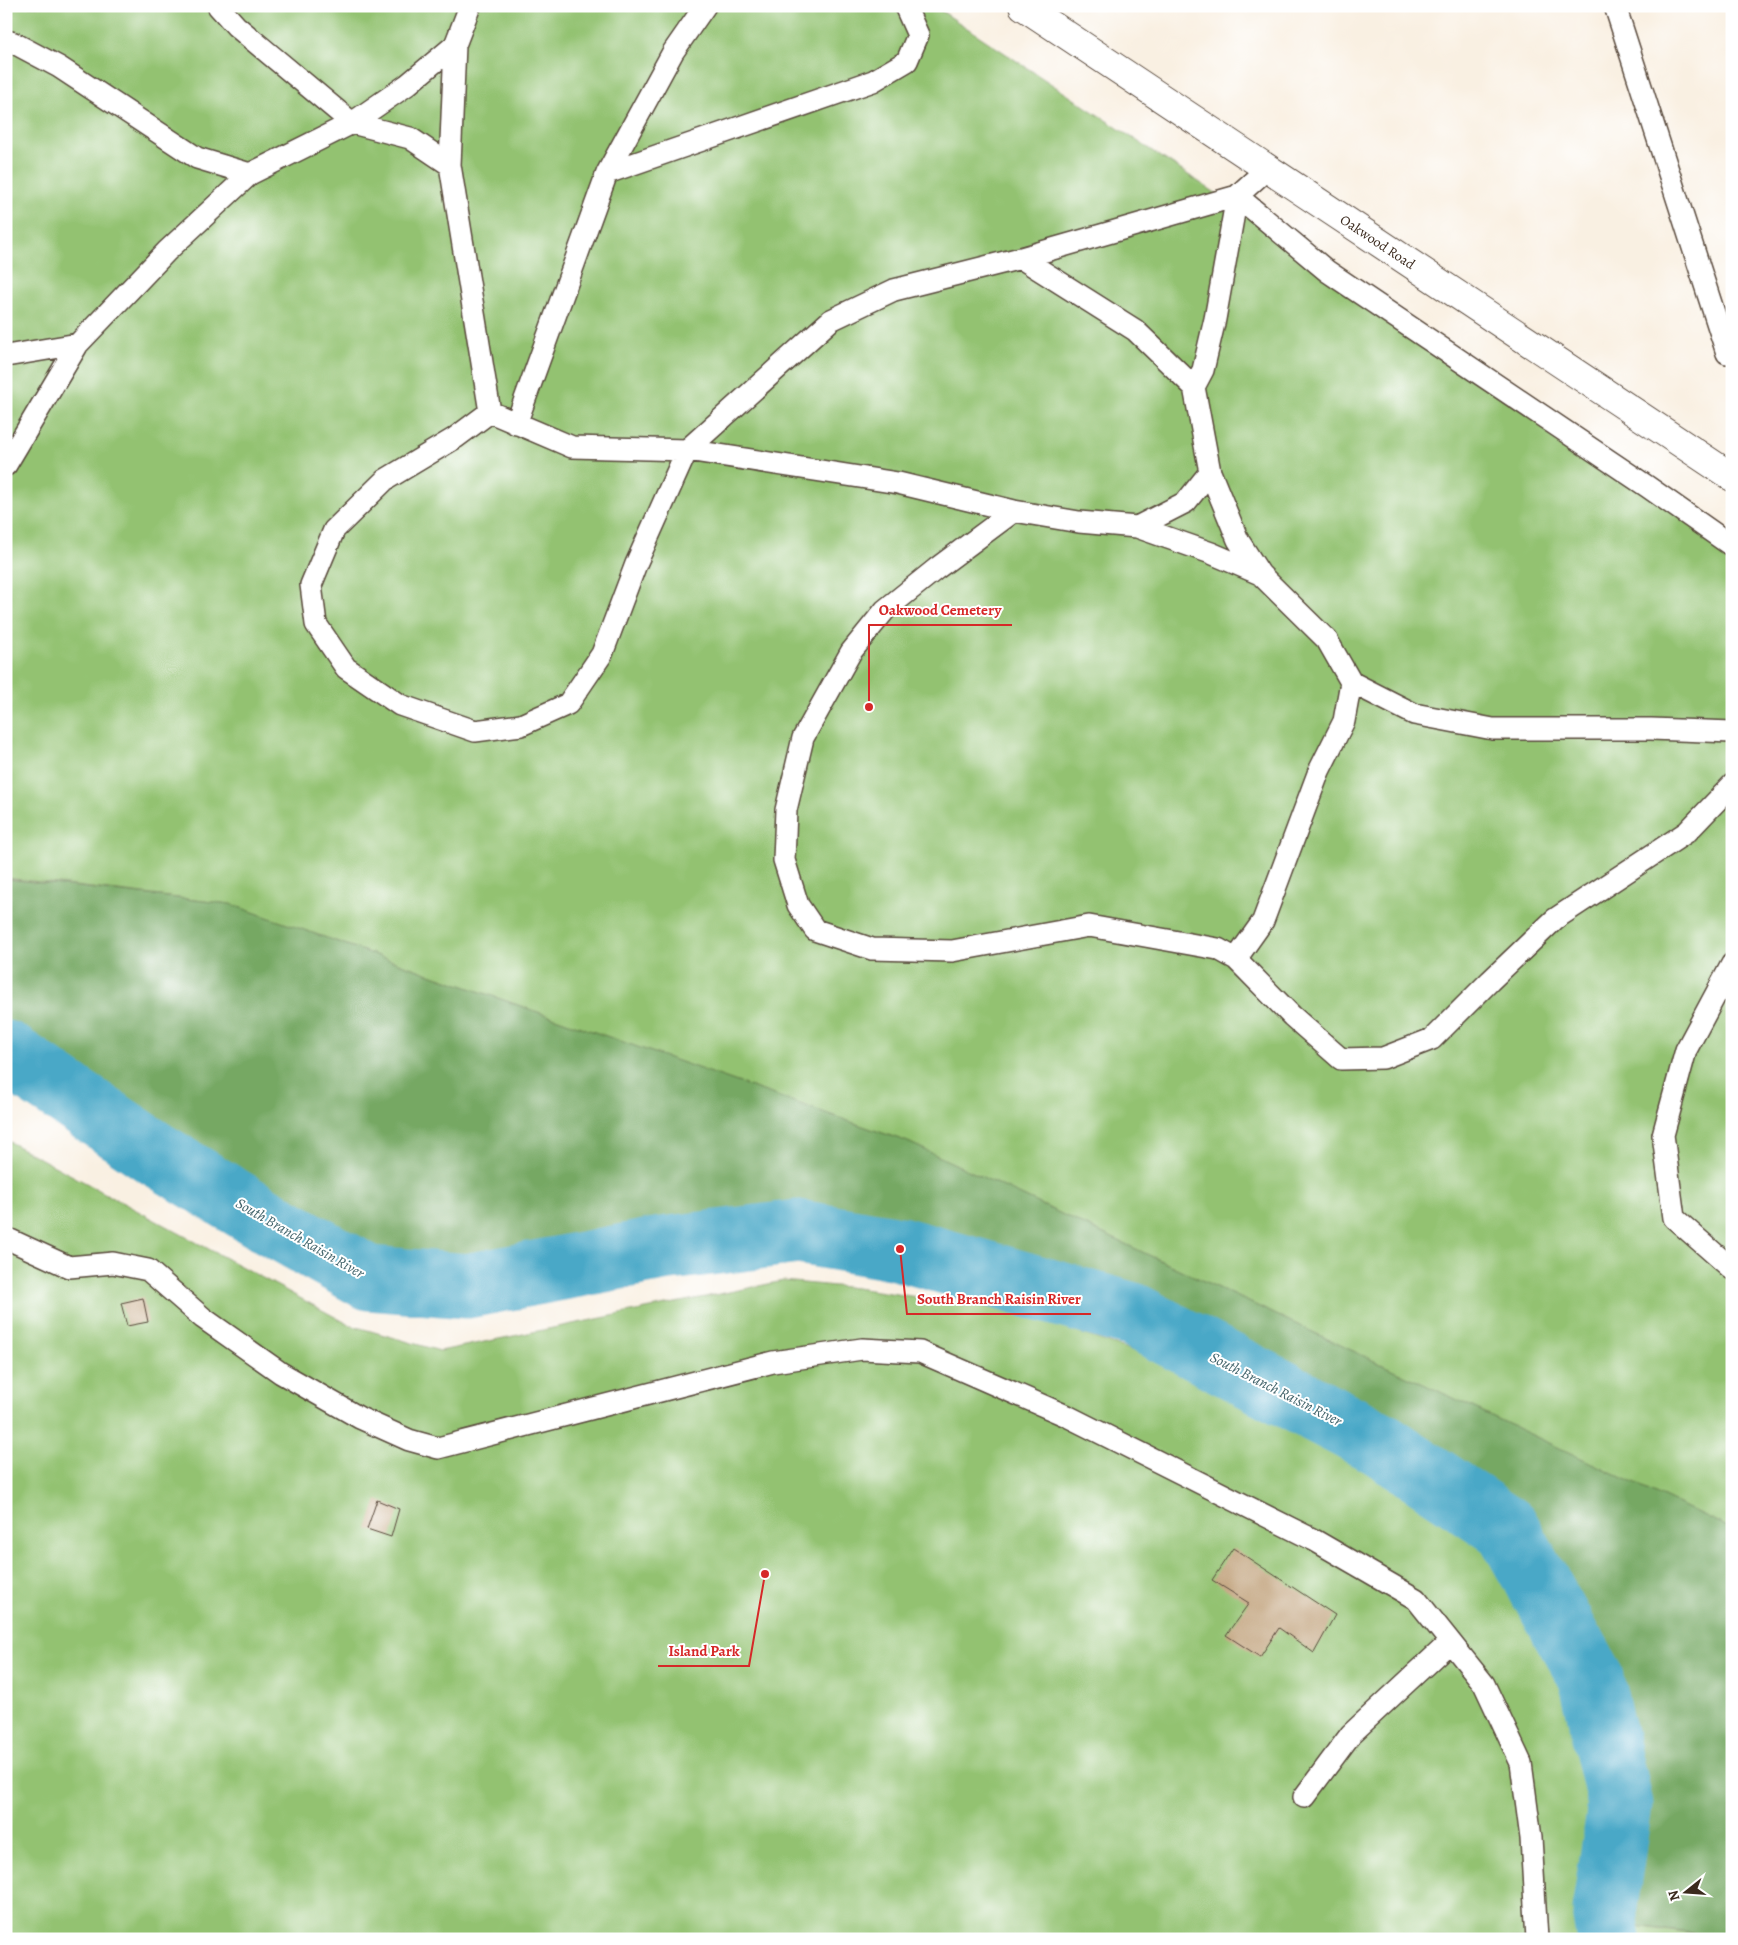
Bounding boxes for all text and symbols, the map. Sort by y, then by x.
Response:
street label: Oakwood Road [1336,210,1419,274]
callout: Oakwood Cemetery [869,595,1012,625]
text: Oakwood Cemetery [879,600,1002,620]
water label: South Branch Raisin River [232,1193,369,1283]
callout: South Branch Raisin River [907,1284,1091,1314]
text: South Branch Raisin River [917,1289,1081,1309]
water label: South Branch Raisin River [1207,1347,1346,1431]
callout: Island Park [658,1636,749,1666]
text: Island Park [668,1641,740,1661]
north arrow [1660,1868,1710,1918]
text: N [1663,1888,1685,1903]

